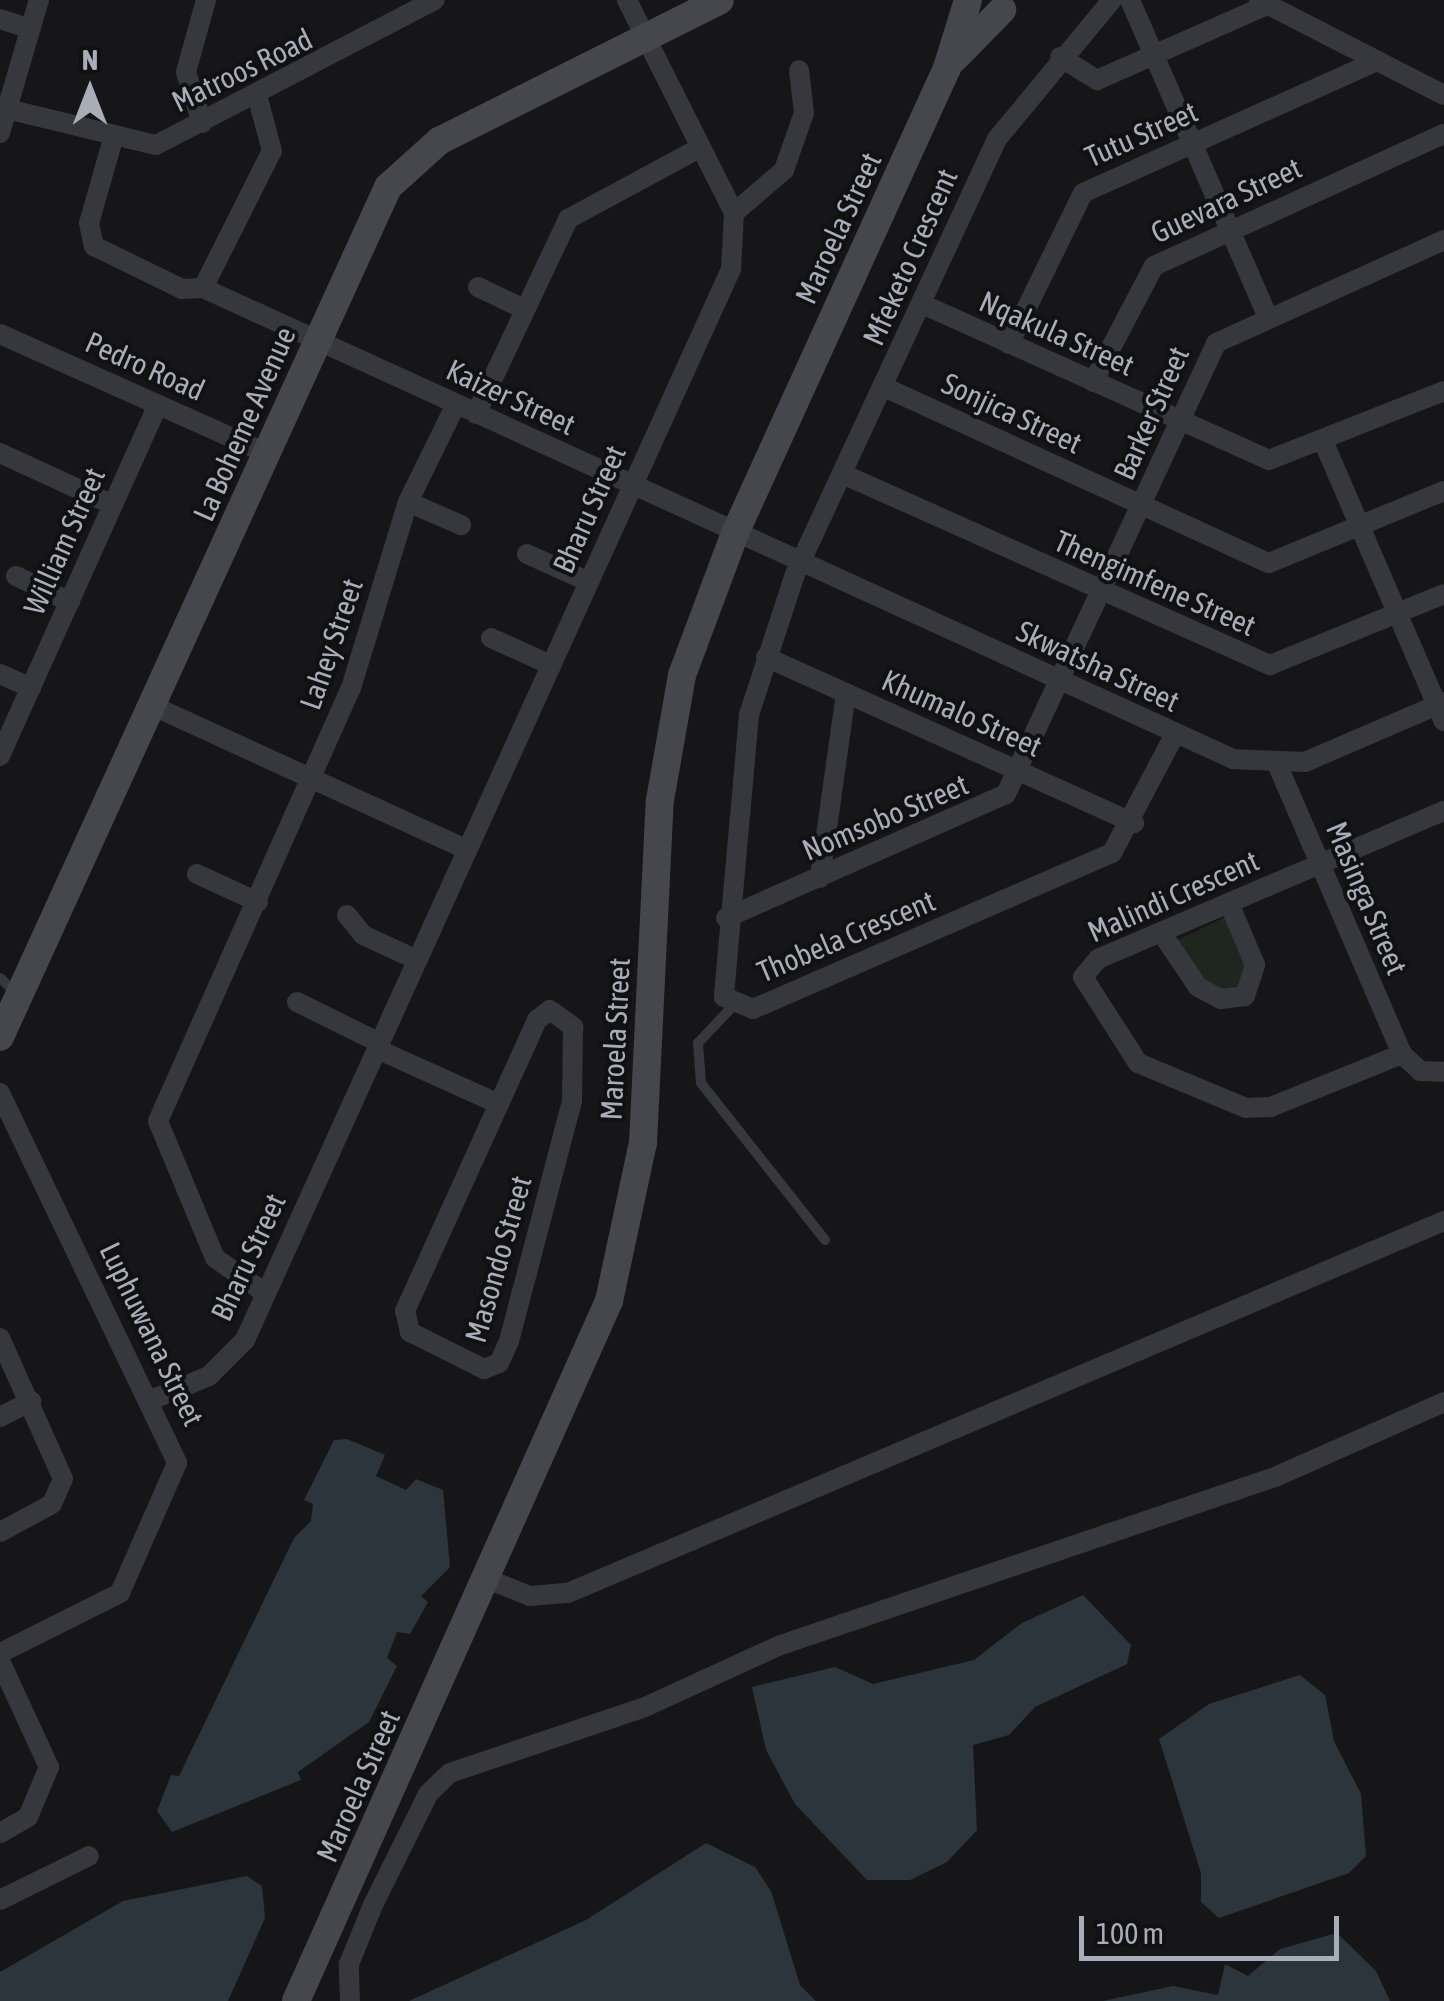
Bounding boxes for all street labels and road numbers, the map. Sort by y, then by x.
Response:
street label: Matroos Road [166,21,318,119]
street label: Tutu Street [1079,93,1203,175]
street label: Maroela Street [787,147,889,309]
street label: Guevara Street [1145,149,1307,251]
street label: Mfeketo Crescent [855,163,965,351]
street label: Nqakula Street [974,283,1140,383]
street label: La Boheme Avenue [185,321,303,527]
street label: Pedro Road [80,324,210,408]
street label: Barker Street [1106,341,1196,485]
street label: Kaizer Street [441,352,581,442]
street label: Sonjica Street [936,365,1088,461]
street label: Bharu Street [545,440,633,578]
street label: William Street [16,462,112,620]
street label: Thengimfene Street [1049,522,1261,644]
street label: Lahey Street [292,574,370,714]
street label: Skwatsha Street [1011,613,1185,719]
street label: Khumalo Street [877,662,1047,764]
street label: Nomsobo Street [797,766,973,868]
street label: Masinga Street [1319,816,1415,980]
street label: Malindi Crescent [1082,842,1264,950]
street label: Thobela Crescent [752,882,940,990]
street label: Maroela Street [593,957,637,1121]
street label: Masondo Street [457,1172,539,1346]
street label: Bharu Street [203,1188,293,1326]
street label: Luphuwana Street [92,1237,212,1431]
street label: Maroela Street [309,1704,407,1868]

